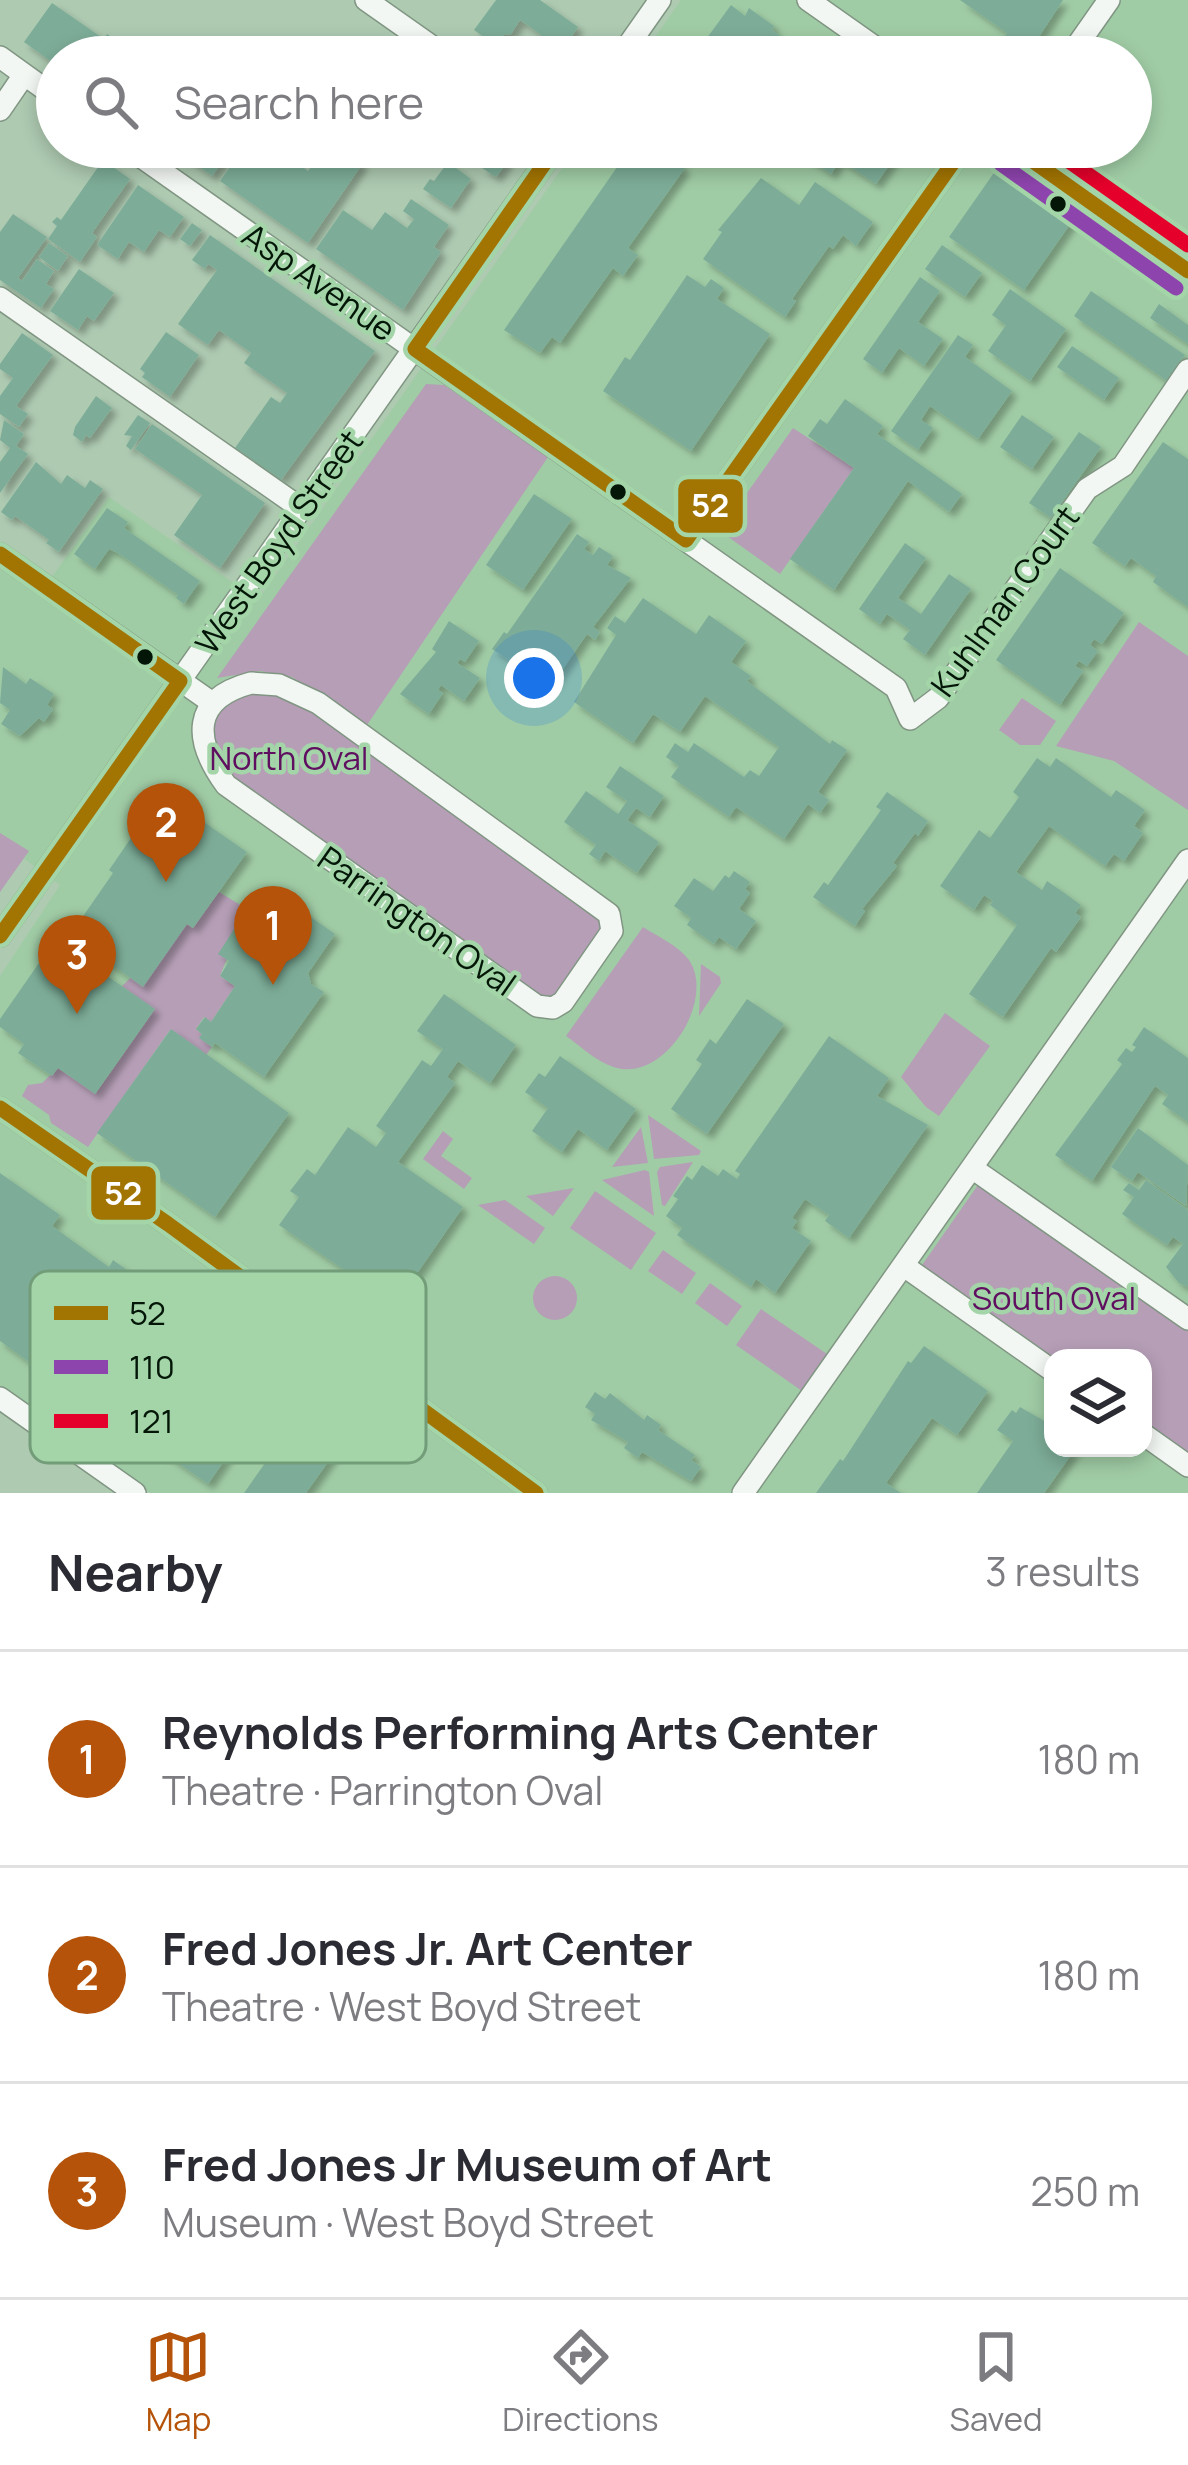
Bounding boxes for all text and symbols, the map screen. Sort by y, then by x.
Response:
search box [36,36,1152,168]
icon: search [78,69,144,135]
text: Search here [174,71,424,133]
unlabelled marker [1047,193,1069,215]
street label: Asp Avenue [234,212,405,351]
street label: West Boyd Street [184,421,373,663]
line badge: 52 [676,477,745,535]
unlabelled marker [607,481,629,503]
text: 52 [691,482,729,527]
street label: Kuhlman Court [920,496,1089,705]
unlabelled marker [134,646,156,668]
your location [504,648,564,708]
park label: North Oval [209,735,369,780]
pin: 2 [127,783,205,882]
street label: Parrington Oval [309,836,525,1006]
pin: 1 [234,886,312,985]
pin: 3 [38,915,116,1014]
line badge: 52 [89,1164,158,1222]
text: 52 [104,1170,142,1215]
legend [30,1271,426,1463]
park label: South Oval [972,1275,1136,1320]
text: 52 [129,1290,166,1335]
text: 110 [129,1344,175,1389]
map controls [1044,1349,1152,1457]
button: layers [1044,1349,1152,1457]
text: 121 [129,1398,174,1443]
text: Nearby [48,1537,223,1606]
text: 3 results [985,1544,1140,1598]
text: Reynolds Performing Arts Center [162,1701,878,1763]
text: 1 [78,1732,96,1786]
text: 180 m [1037,1732,1140,1786]
text: Theatre · Parrington Oval [162,1763,603,1817]
text: Fred Jones Jr. Art Center [162,1917,693,1979]
text: 2 [75,1948,99,2002]
text: 180 m [1037,1948,1140,2002]
text: Theatre · West Boyd Street [162,1979,641,2033]
text: Fred Jones Jr Museum of Art [162,2133,772,2195]
text: 3 [76,2164,98,2218]
text: 250 m [1031,2164,1140,2218]
text: Museum · West Boyd Street [162,2195,654,2249]
tab: Map [145,2324,211,2441]
tab: Directions [502,2324,659,2441]
tab: Saved [950,2324,1043,2441]

